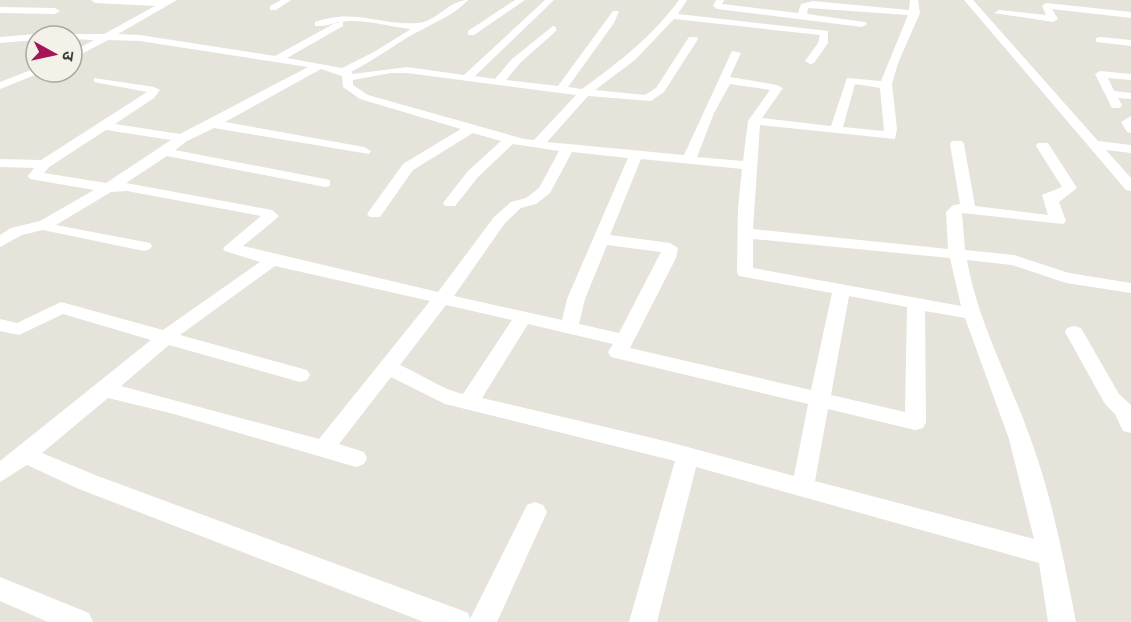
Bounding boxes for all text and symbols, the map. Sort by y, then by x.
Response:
north arrow [24,24,84,84]
text: उ [57,50,80,63]

